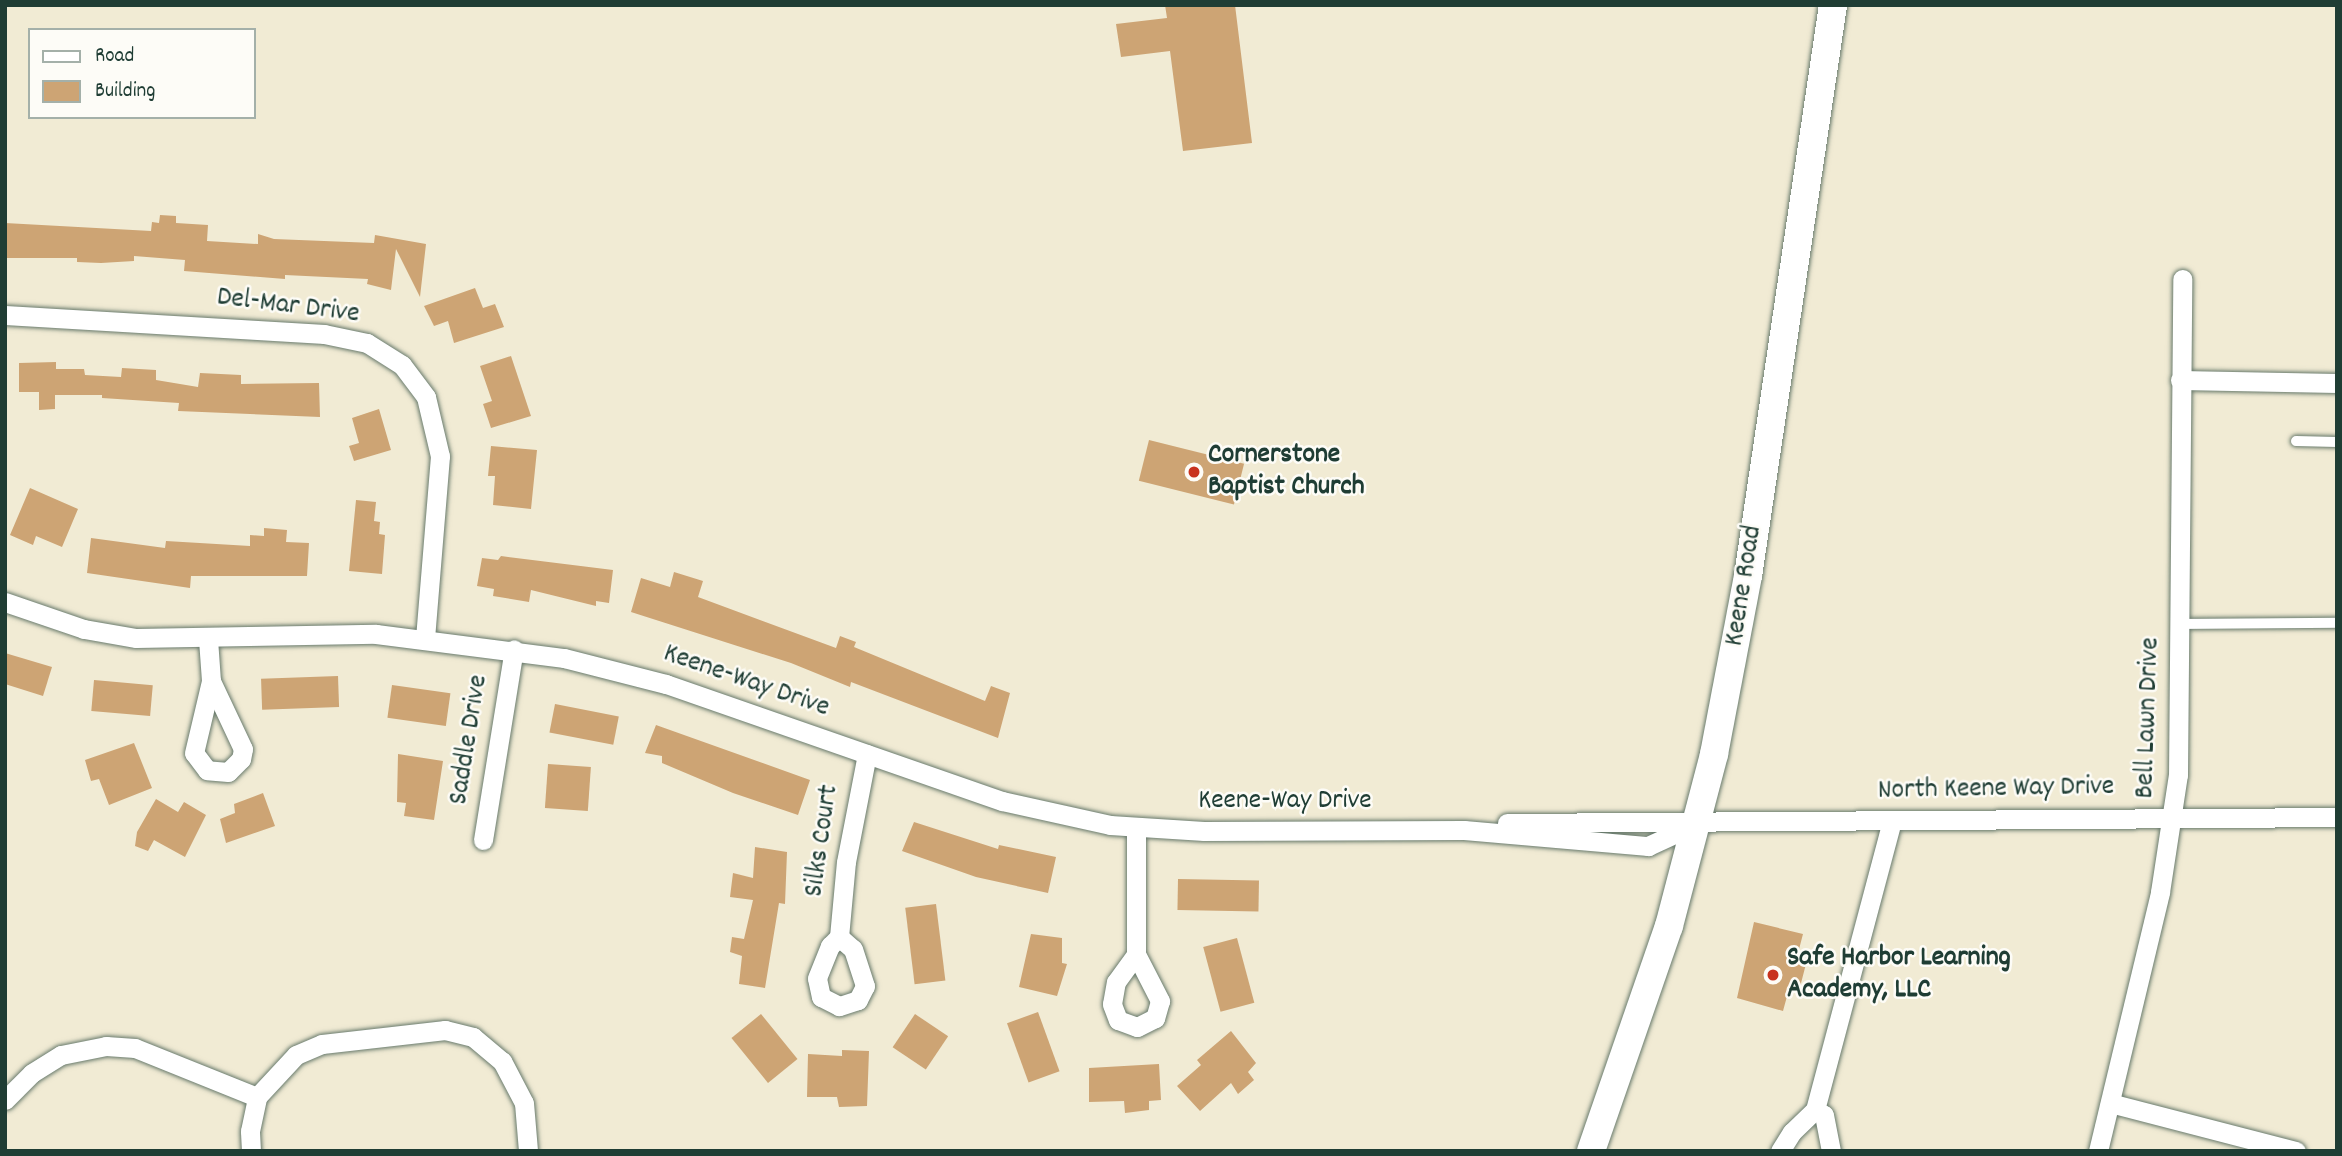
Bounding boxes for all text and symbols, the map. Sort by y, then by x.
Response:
legend [28,28,256,119]
text: Road [95,42,134,72]
text: Building [95,77,155,107]
street label: Del-Mar Drive [215,282,361,332]
place label: Cornerstone Baptist Church [1208,439,1364,505]
marker: Cornerstone Baptist Church [1186,464,1202,480]
street label: Keene Road [1719,523,1771,649]
street label: Bell Lawn Drive [2129,637,2169,799]
street label: Keene-Way Drive [659,638,833,726]
street label: Saddle Drive [443,673,497,807]
street label: North Keene Way Drive [1878,771,2114,809]
street label: Silks Court [799,783,847,899]
street label: Keene-Way Drive [1198,785,1372,819]
place label: Safe Harbor Learning Academy, LLC [1787,942,2011,1008]
marker: Safe Harbor Learning Academy, LLC [1765,967,1781,983]

